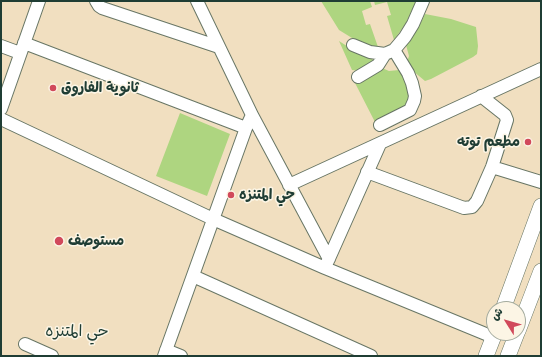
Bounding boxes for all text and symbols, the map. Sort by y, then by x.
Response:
place label: ثانوية الفاروق [61,80,139,96]
marker: ثانوية الفاروق [48,83,58,93]
place label: مطعم توته [457,134,520,150]
marker: مطعم توته [523,137,533,147]
place label: حي المتنزه [239,187,295,203]
marker: حي المتنزه [226,190,236,200]
place label: مستوصف [68,233,124,249]
marker: مستوصف [53,235,65,247]
north arrow [486,301,526,341]
text: ش [486,304,508,325]
district label: حي المتنزه [45,322,109,342]

